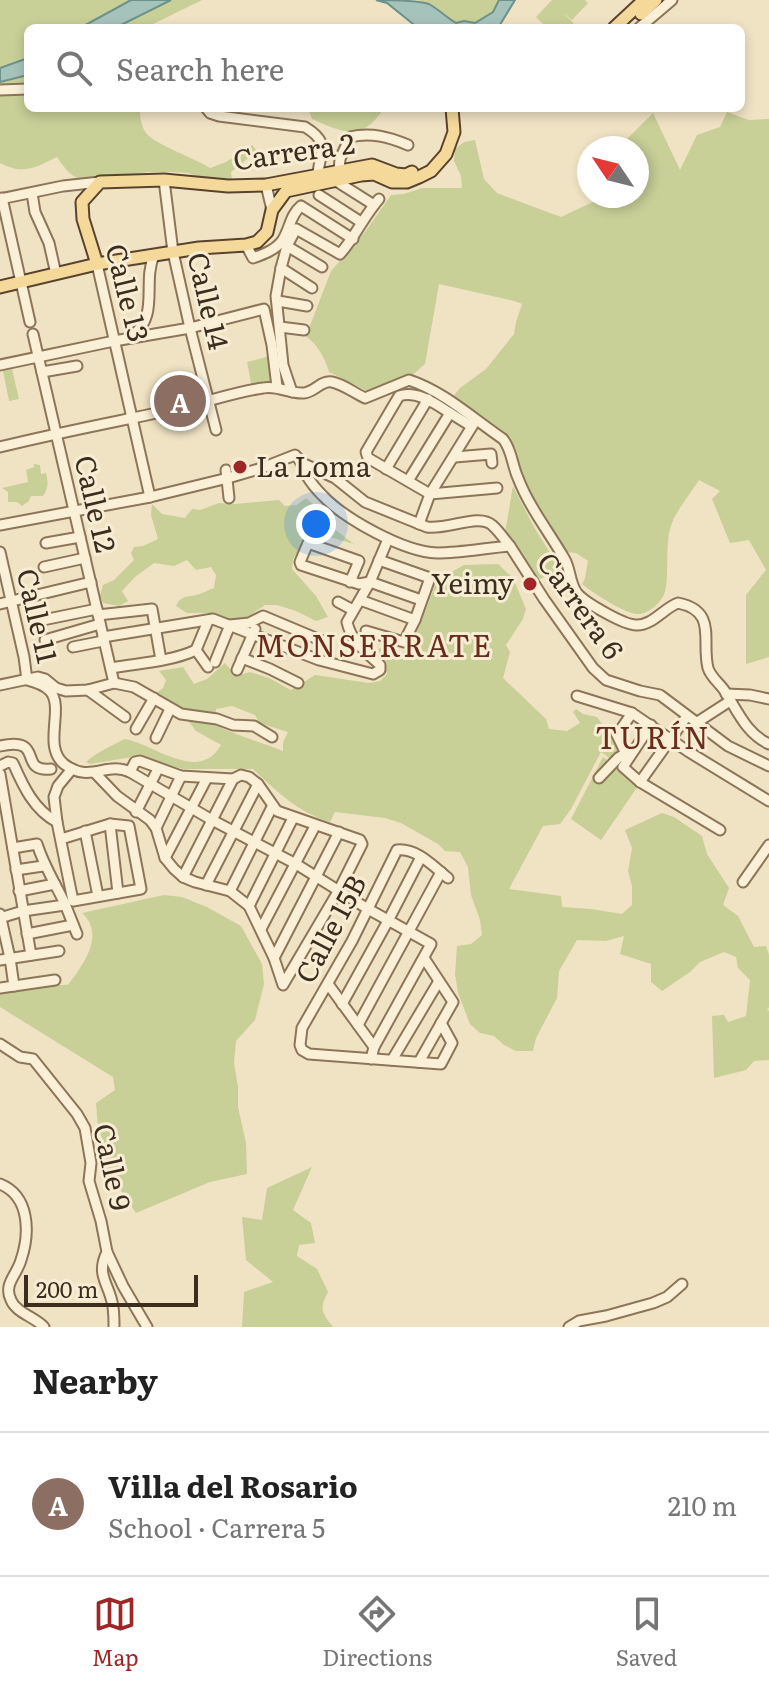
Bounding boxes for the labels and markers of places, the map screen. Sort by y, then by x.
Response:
pin: A [154,371,206,431]
place label: La Loma [256,444,371,486]
marker: La Loma [231,458,249,476]
place label: Yeimy [431,561,515,603]
marker: Yeimy [521,575,539,593]

